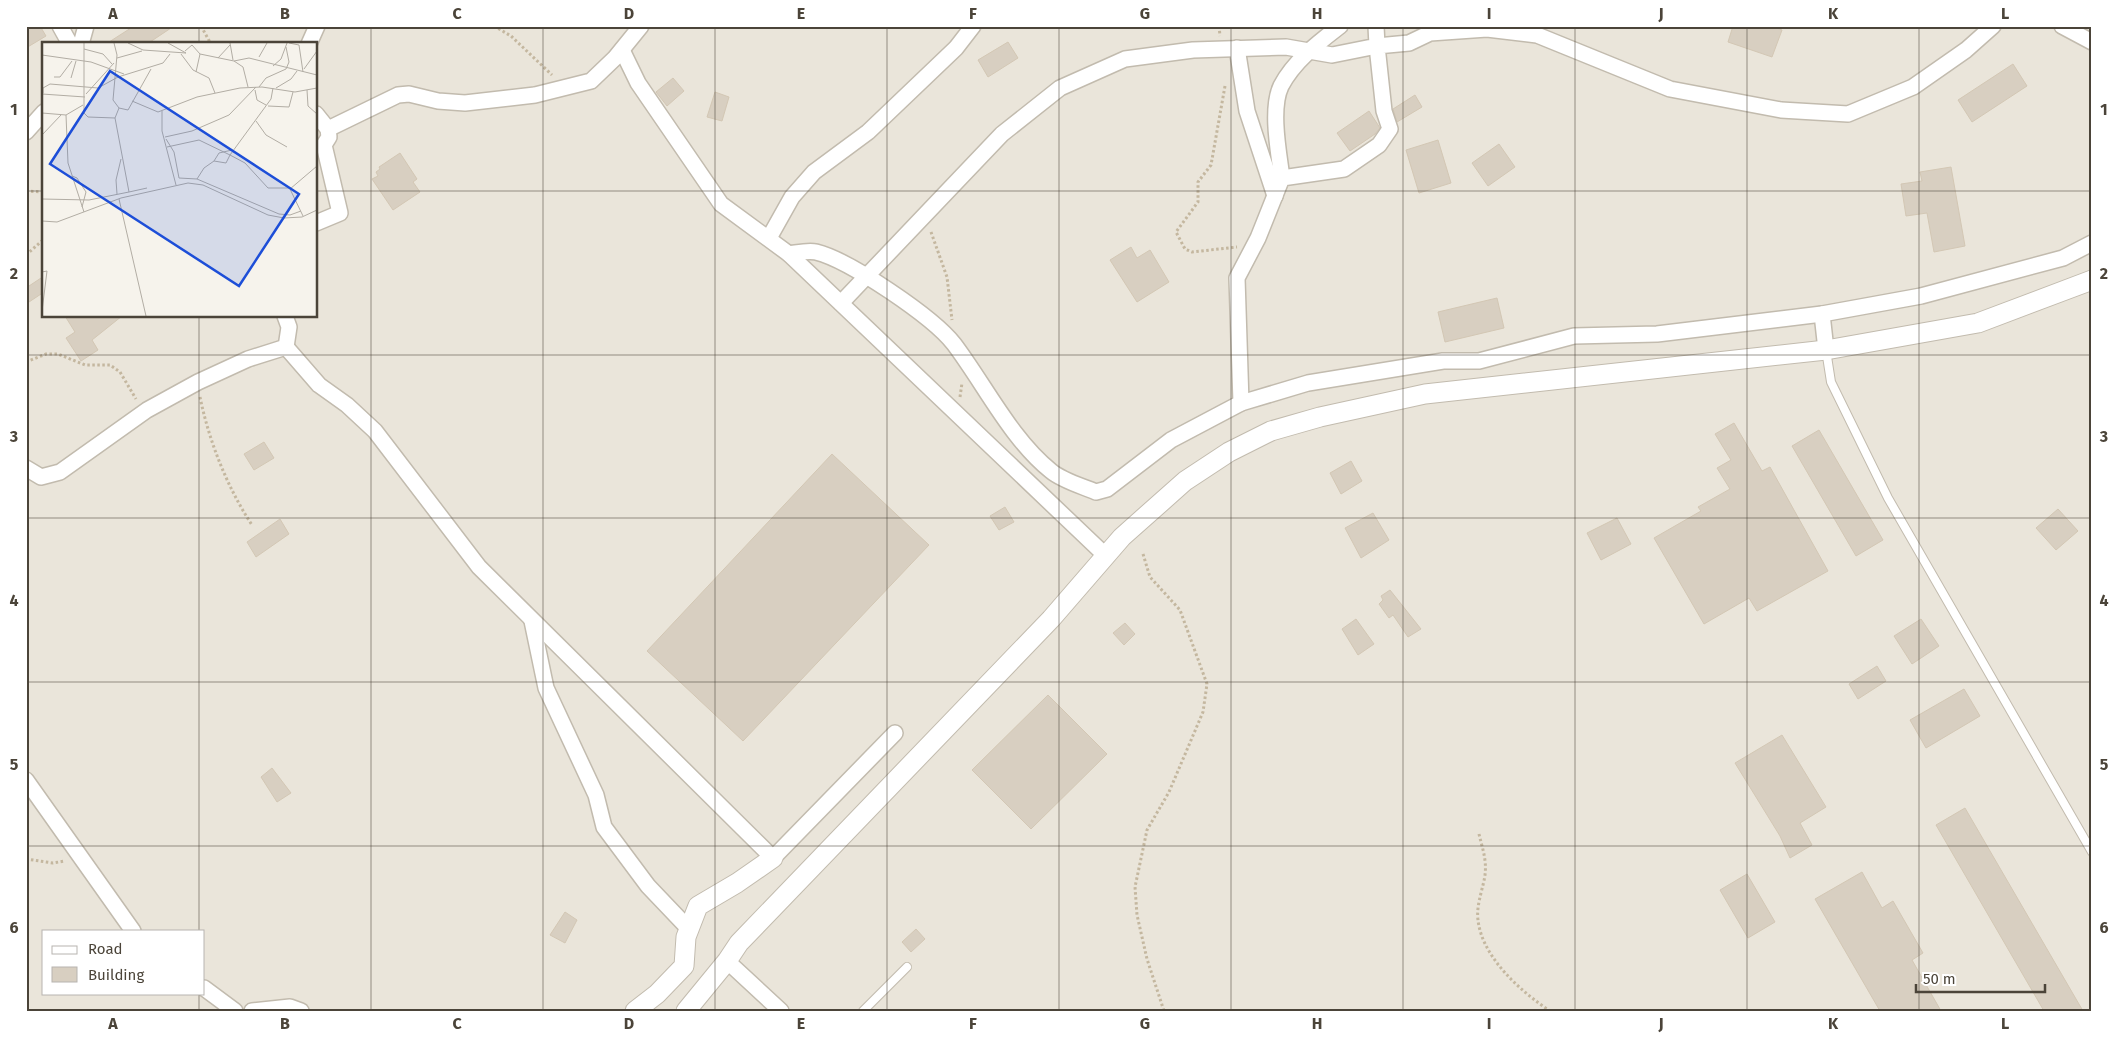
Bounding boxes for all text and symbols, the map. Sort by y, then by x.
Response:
text: A [107,4,118,23]
text: B [280,4,290,23]
text: C [452,4,462,23]
text: D [624,4,634,23]
text: E [797,4,805,23]
text: F [969,4,977,23]
text: G [1140,4,1150,23]
text: H [1312,4,1322,23]
text: I [1487,4,1491,23]
text: J [1657,4,1664,23]
text: K [1828,4,1839,23]
text: L [2001,4,2009,23]
inset map [42,42,318,318]
text: 1 [10,100,18,119]
text: 1 [2100,100,2108,119]
text: 2 [10,264,18,283]
text: 2 [2100,264,2108,283]
text: 3 [9,427,18,446]
text: 3 [2099,427,2108,446]
text: 4 [9,591,19,610]
text: 4 [2099,591,2109,610]
text: 5 [10,755,19,774]
text: 5 [2100,755,2109,774]
text: 6 [9,918,19,937]
text: 6 [2099,918,2109,937]
legend [42,930,205,994]
text: Road [88,940,123,958]
scale bar [1916,962,2044,994]
text: Building [88,966,144,984]
text: 50 m [1923,970,1956,988]
text: A [107,1014,118,1033]
text: B [280,1014,290,1033]
text: C [452,1014,462,1033]
text: D [624,1014,634,1033]
text: E [797,1014,805,1033]
text: F [969,1014,977,1033]
text: G [1140,1014,1150,1033]
text: H [1312,1014,1322,1033]
text: I [1487,1014,1491,1033]
text: J [1657,1014,1664,1033]
text: K [1828,1014,1839,1033]
text: L [2001,1014,2009,1033]

